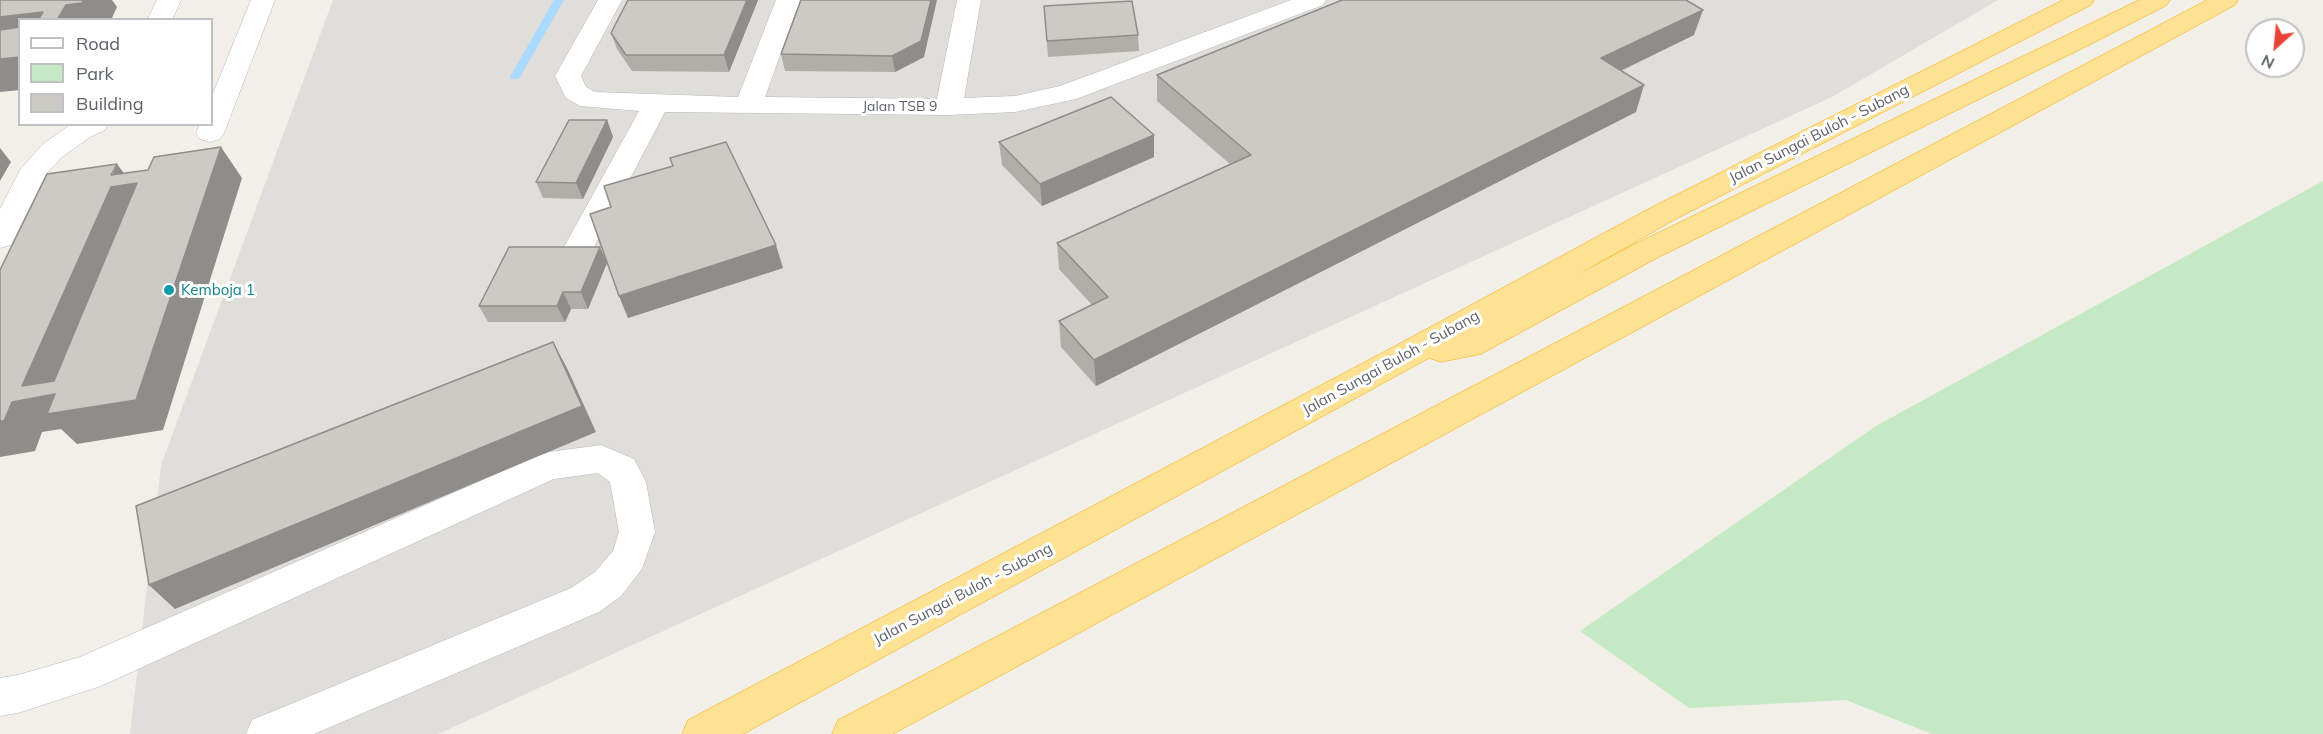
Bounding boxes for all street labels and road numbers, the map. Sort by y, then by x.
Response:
street label: Jalan Sungai Buloh - Subang [1726,81,1912,187]
street label: Jalan TSB 9 [862,99,938,115]
street label: Jalan Sungai Buloh - Subang [1299,307,1483,419]
street label: Jalan Sungai Buloh - Subang [871,539,1055,649]

